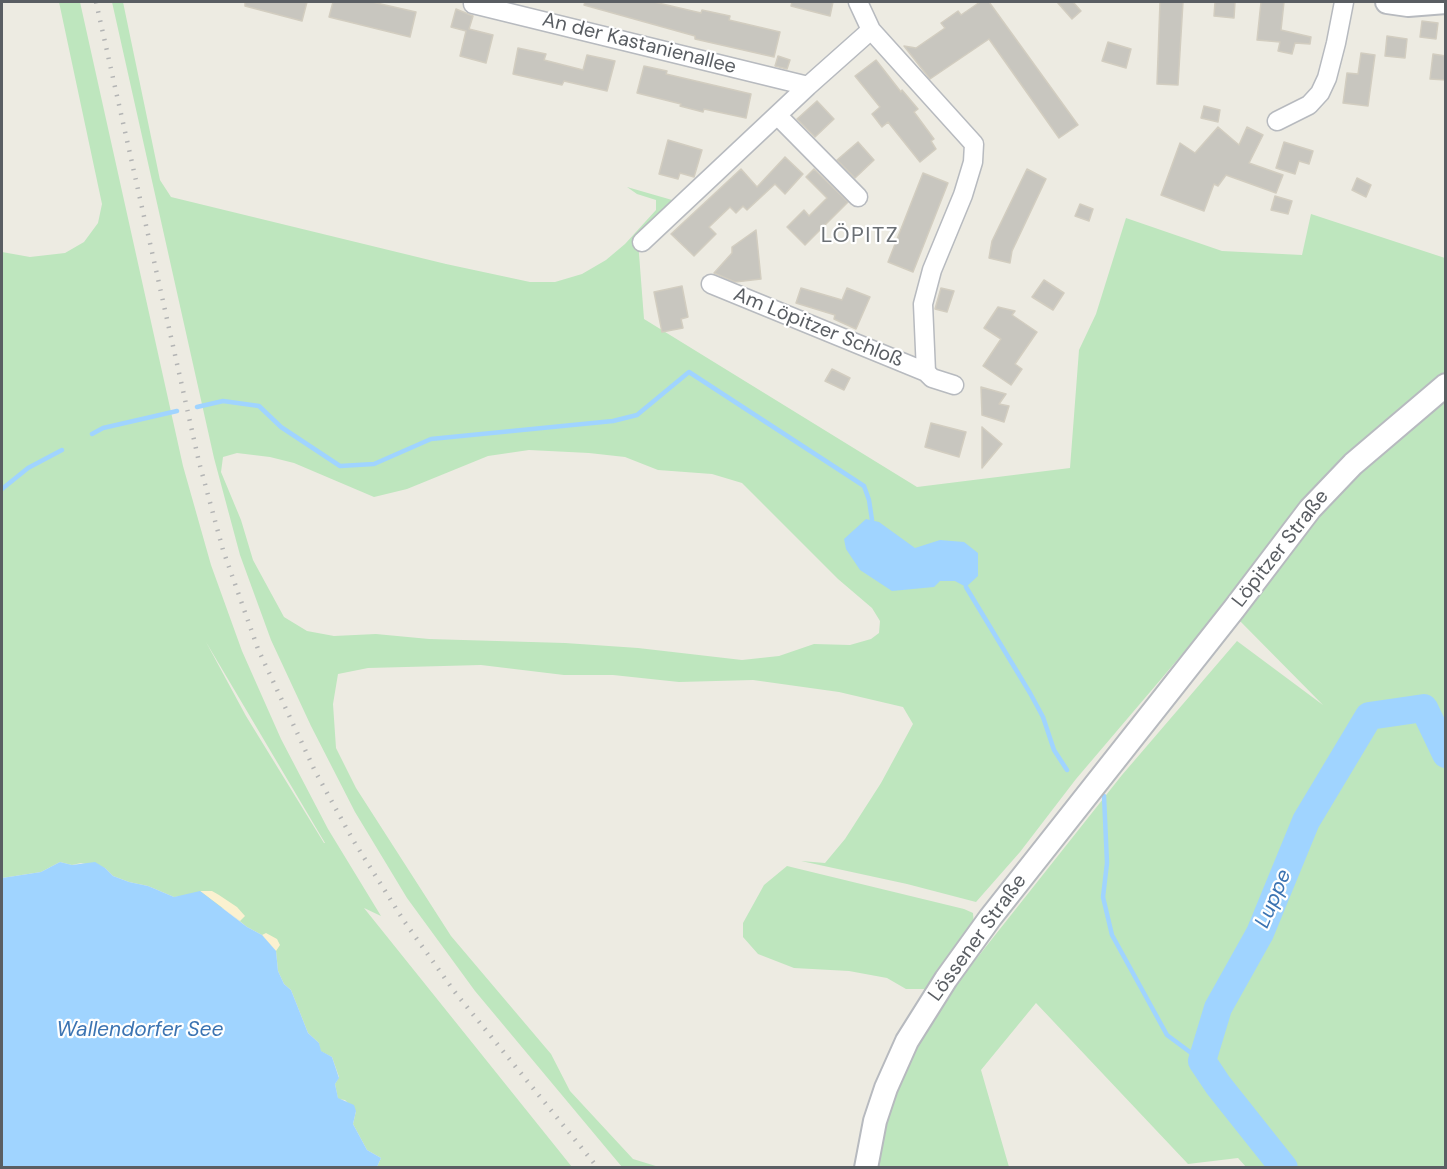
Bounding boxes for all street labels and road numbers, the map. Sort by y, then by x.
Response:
street label: An der Kastanienallee [540,8,738,80]
street label: Am Löpitzer Schloß [730,283,906,373]
street label: Löpitzer Straße [1228,486,1334,612]
street label: Lössener Straße [924,870,1032,1006]

